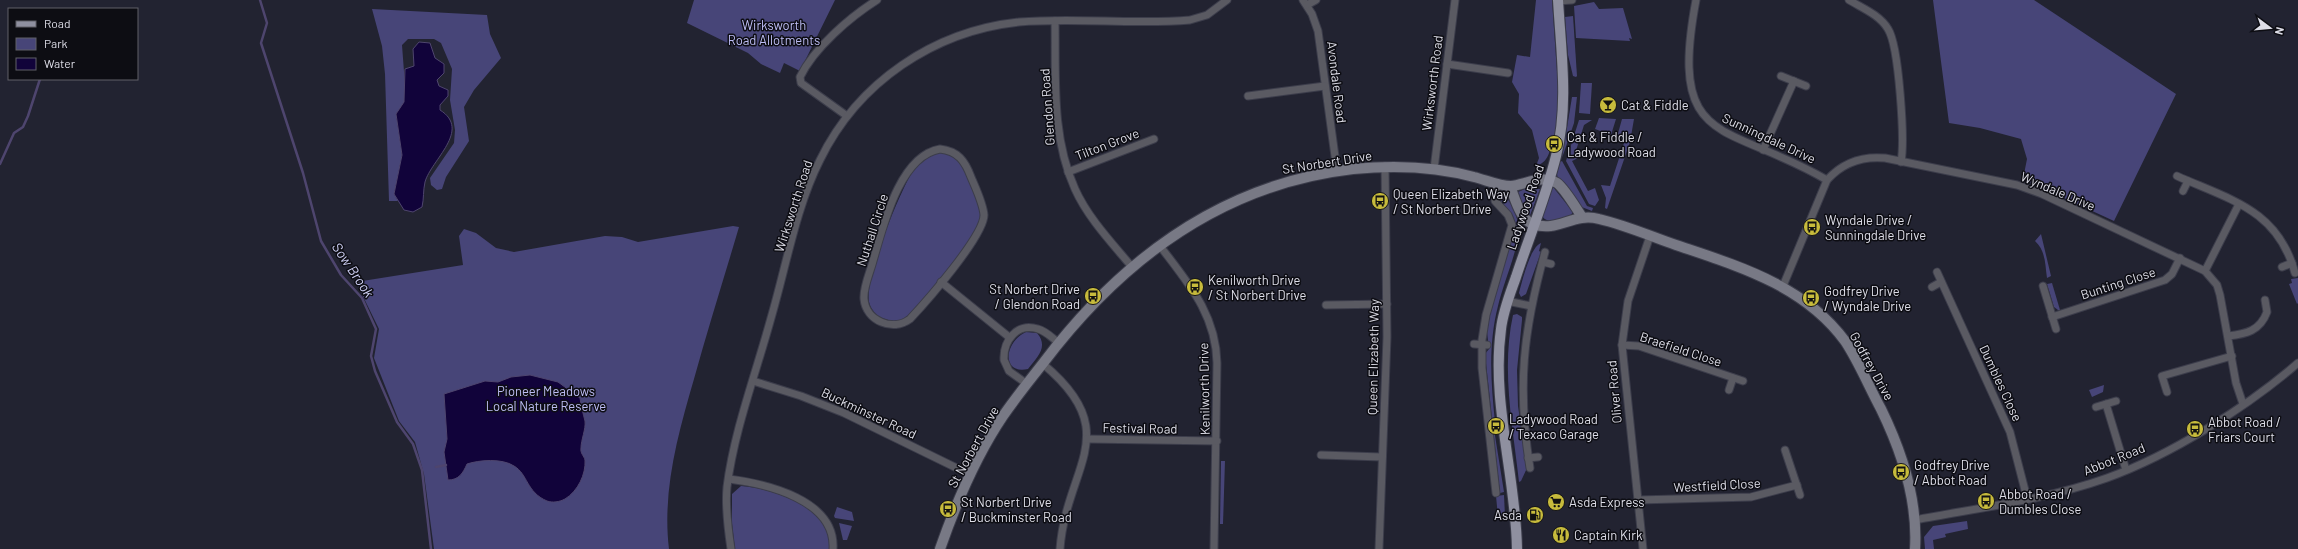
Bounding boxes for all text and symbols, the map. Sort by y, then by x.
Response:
legend [8,8,138,80]
north arrow [2250,8,2290,48]
text: Road [44,16,71,30]
park label: Wirksworth Road Allotments [728,17,820,48]
text: N [2273,26,2287,36]
street label: Wirksworth Road [1418,34,1446,132]
text: Park [44,36,68,50]
street label: Avondale Road [1324,40,1350,124]
text: Water [44,56,76,70]
street label: Glendon Road [1036,68,1058,146]
bar icon: Cat & Fiddle [1598,95,1618,115]
place label: Cat & Fiddle [1621,97,1689,113]
street label: Sunningdale Drive [1720,109,1818,167]
street label: Tilton Grove [1073,124,1141,163]
place label: Cat & Fiddle / Ladywood Road [1567,129,1656,160]
bus stop icon: Cat & Fiddle / Ladywood Road [1544,134,1564,154]
street label: St Norbert Drive [1281,147,1373,177]
street label: Wirksworth Road [771,158,815,254]
street label: Ladywood Road [1503,162,1547,252]
street label: Wyndale Drive [2018,168,2098,214]
place label: Queen Elizabeth Way / St Norbert Drive [1393,186,1509,217]
bus stop icon: Queen Elizabeth Way / St Norbert Drive [1370,191,1390,211]
street label: Nuthall Circle [853,192,891,268]
place label: Wyndale Drive / Sunningdale Drive [1825,212,1926,243]
bus stop icon: Wyndale Drive / Sunningdale Drive [1802,217,1822,237]
water label: Sow Brook [329,239,378,301]
street label: Bunting Close [2079,263,2157,303]
place label: Kenilworth Drive / St Norbert Drive [1208,272,1307,303]
bus stop icon: Kenilworth Drive / St Norbert Drive [1185,277,1205,297]
place label: St Norbert Drive / Glendon Road [989,281,1080,312]
place label: Godfrey Drive / Wyndale Drive [1824,283,1911,314]
bus stop icon: St Norbert Drive / Glendon Road [1083,286,1103,306]
bus stop icon: Godfrey Drive / Wyndale Drive [1801,288,1821,308]
street label: Queen Elizabeth Way [1364,299,1382,415]
street label: Braefield Close [1638,328,1724,370]
street label: Godfrey Drive [1847,329,1897,403]
street label: Dumbles Close [1976,342,2026,424]
street label: Kenilworth Drive [1195,343,1213,435]
street label: Oliver Road [1603,360,1625,424]
park label: Pioneer Meadows Local Nature Reserve [486,383,606,414]
street label: Buckminster Road [819,384,919,442]
street label: St Norbert Drive [944,403,1002,491]
place label: Ladywood Road / Texaco Garage [1509,411,1599,442]
place label: Abbot Road / Friars Court [2208,414,2281,445]
bus stop icon: Ladywood Road / Texaco Garage [1486,416,1506,436]
street label: Festival Road [1102,419,1178,437]
bus stop icon: Abbot Road / Friars Court [2185,419,2205,439]
street label: Abbot Road [2081,439,2147,479]
place label: Godfrey Drive / Abbot Road [1914,457,1990,488]
bus stop icon: Godfrey Drive / Abbot Road [1891,462,1911,482]
street label: Westfield Close [1673,475,1761,495]
place label: Abbot Road / Dumbles Close [1999,486,2082,517]
bus stop icon: Abbot Road / Dumbles Close [1976,491,1996,511]
supermarket icon: Asda Express [1546,492,1566,512]
place label: St Norbert Drive / Buckminster Road [961,494,1072,525]
place label: Asda Express [1569,494,1645,510]
bus stop icon: St Norbert Drive / Buckminster Road [938,499,958,519]
fuel station icon: Asda [1525,505,1545,525]
place label: Asda [1494,507,1522,523]
restaurant icon: Captain Kirk [1551,525,1571,545]
place label: Captain Kirk [1574,527,1643,543]

